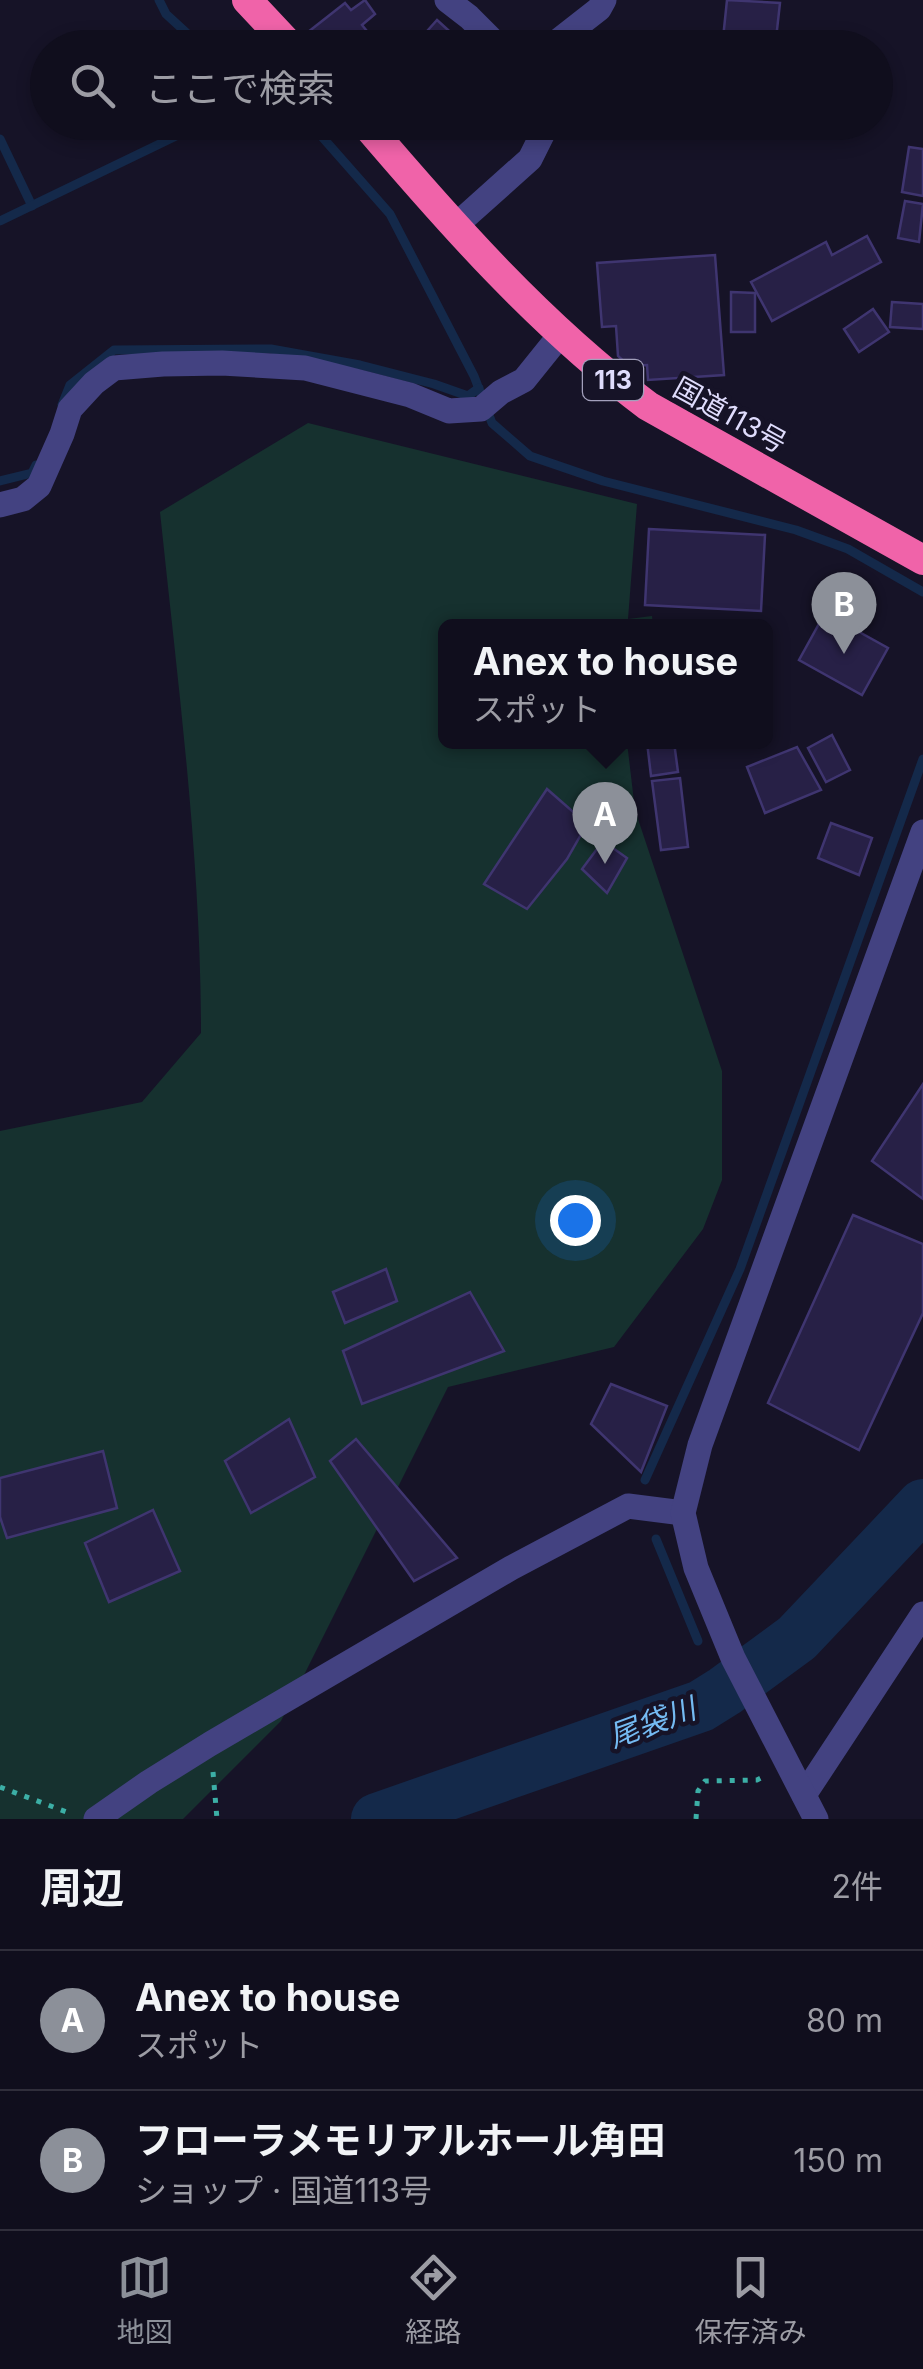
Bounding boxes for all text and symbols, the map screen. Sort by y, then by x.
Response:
search box [30,30,893,140]
icon: search [65,58,120,113]
text: ここで検索 [145,65,335,111]
road number: 113 [583,360,643,400]
street label: 国道113号 [667,370,793,460]
pin: B [812,572,876,654]
popup [438,619,773,749]
text: Anex to house [473,638,738,684]
text: スポット [473,690,601,729]
pin: A [572,782,638,864]
your location [550,1195,601,1246]
water label: 尾袋川 [604,1689,703,1754]
text: 周辺 [40,1862,124,1913]
text: 2件 [831,1867,883,1906]
text: Anex to house [135,1974,400,2020]
text: A [61,2001,84,2040]
text: 80 m [806,2001,883,2040]
text: スポット [135,2026,263,2065]
text: フローラメモリアルホール角田 [135,2117,665,2163]
text: B [62,2141,83,2180]
text: 150 m [793,2141,883,2180]
text: ショップ · 国道113号 [135,2171,432,2210]
tab: 地図 [116,2250,173,2350]
tab: 経路 [405,2250,462,2350]
tab: 保存済み [694,2250,807,2350]

